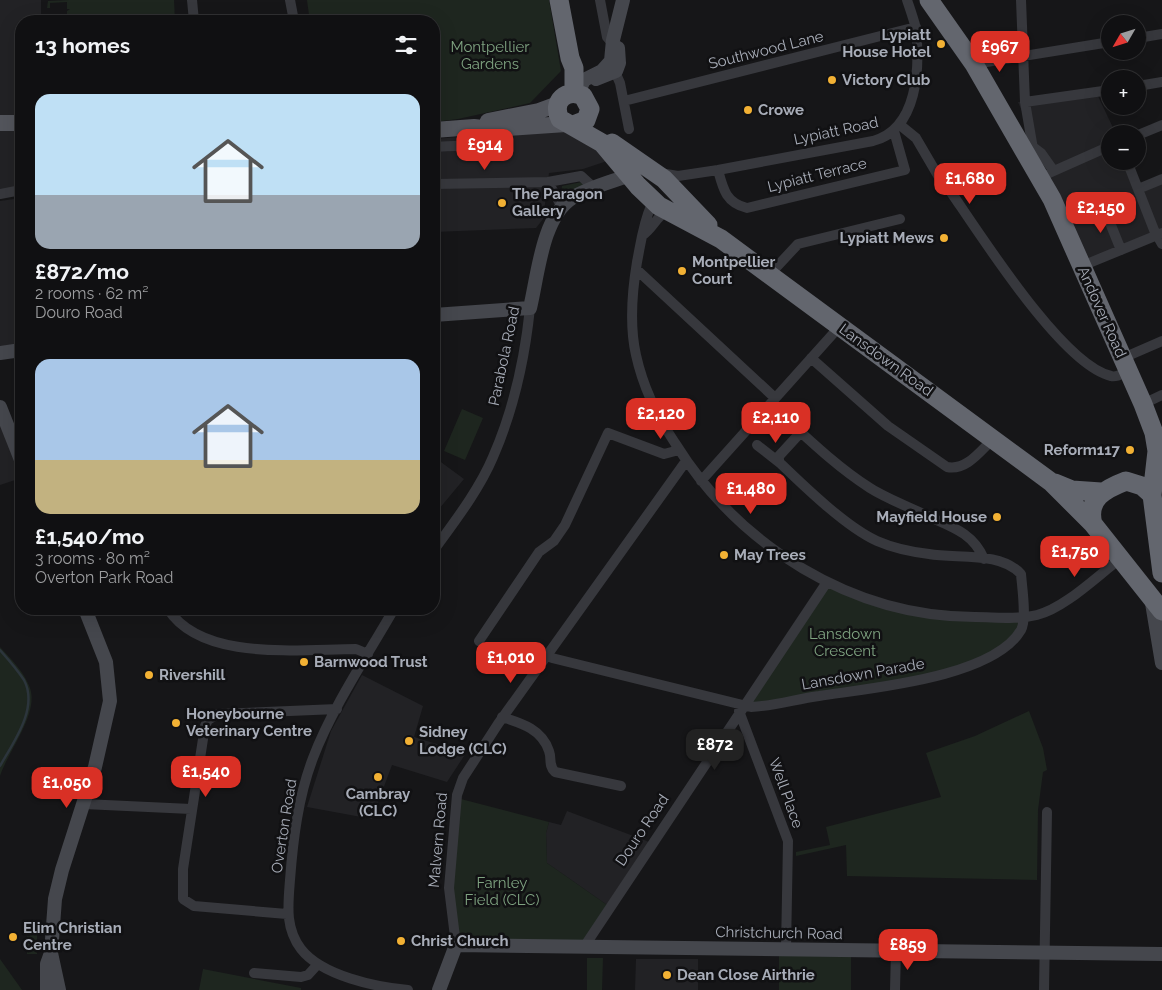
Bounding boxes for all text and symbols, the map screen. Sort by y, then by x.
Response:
north arrow [1101,15,1146,60]
map controls [1101,15,1146,170]
place label: Lypiatt House Hotel [842,26,931,61]
street label: Southwood Lane [707,27,826,73]
pin: £967 [970,30,1030,73]
icon: filters [392,31,420,59]
text: 13 homes [35,33,130,58]
text: £967 [982,37,1018,56]
park label: Montpellier Gardens [450,38,530,73]
marker: Lypiatt House Hotel [935,38,947,50]
button: + [1101,70,1146,115]
place label: Victory Club [842,71,931,89]
marker: Victory Club [826,74,838,86]
place label: Crowe [758,101,804,119]
marker: Crowe [742,104,754,116]
street label: Lypiatt Road [792,113,880,149]
button: − [1101,125,1146,170]
icon: home [183,126,273,216]
pin: £914 [455,128,515,171]
text: £914 [467,135,503,154]
street label: Lypiatt Terrace [765,154,869,196]
pin: £1,680 [929,162,1011,205]
text: £1,680 [945,169,995,188]
place label: The Paragon Gallery [512,185,603,220]
pin: £2,150 [1060,192,1142,234]
marker: The Paragon Gallery [496,197,508,209]
text: £2,150 [1077,198,1125,217]
place label: Lypiatt Mews [840,229,934,247]
marker: Lypiatt Mews [938,232,950,244]
place label: Montpellier Court [692,253,776,288]
text: £872/mo [35,259,129,284]
street label: Andover Road [1074,264,1130,360]
marker: Montpellier Court [676,265,688,277]
text: 2 rooms · 62 m² [35,284,148,303]
text: Douro Road [35,303,123,322]
street label: Parabola Road [485,305,523,407]
street label: Lansdown Road [836,320,936,400]
icon: home [183,391,273,481]
pin: £2,120 [620,398,702,440]
pin: £2,110 [735,402,817,444]
text: £2,120 [637,404,685,423]
text: £2,110 [752,408,800,427]
place label: Reform117 [1044,441,1121,459]
marker: Reform117 [1124,444,1136,456]
pin: £1,480 [710,472,792,515]
text: £1,480 [727,479,775,498]
place label: Mayfield House [876,508,987,526]
marker: Mayfield House [991,511,1003,523]
text: £1,540/mo [35,524,144,549]
pin: £1,750 [1034,536,1116,578]
text: £1,750 [1051,542,1099,561]
place label: May Trees [734,546,806,564]
text: 3 rooms · 80 m² [35,549,150,568]
marker: May Trees [718,549,730,561]
text: Overton Park Road [35,568,174,587]
park label: Lansdown Crescent [809,625,881,660]
pin: £1,010 [470,642,552,684]
text: £1,010 [487,648,535,667]
place label: Barnwood Trust [314,653,428,671]
street label: Lansdown Parade [800,654,926,694]
marker: Barnwood Trust [298,656,310,668]
place label: Rivershill [159,666,226,684]
marker: Rivershill [143,669,155,681]
place label: Honeybourne Veterinary Centre [186,705,312,740]
marker: Honeybourne Veterinary Centre [170,717,182,729]
place label: Sidney Lodge (CLC) [419,723,507,758]
pin: £872 [685,728,745,771]
marker: Sidney Lodge (CLC) [403,735,415,747]
text: £872 [697,735,733,754]
street label: Well Place [765,755,807,831]
pin: £1,540 [165,756,247,798]
text: £1,540 [182,762,230,781]
pin: £1,050 [26,766,108,809]
marker: Cambray (CLC) [372,771,384,783]
text: £1,050 [43,773,91,792]
street label: Overton Road [268,777,300,875]
place label: Cambray (CLC) [346,785,411,820]
street label: Douro Road [612,791,672,869]
street label: Malvern Road [425,792,451,888]
park label: Farnley Field (CLC) [465,874,539,909]
place label: Elim Christian Centre [23,919,122,954]
street label: Christchurch Road [715,923,843,943]
pin: £859 [878,928,938,971]
marker: Elim Christian Centre [7,931,19,943]
place label: Christ Church [411,932,509,950]
marker: Christ Church [395,935,407,947]
text: £859 [890,935,926,954]
place label: Dean Close Airthrie [677,966,815,984]
marker: Dean Close Airthrie [661,969,673,981]

